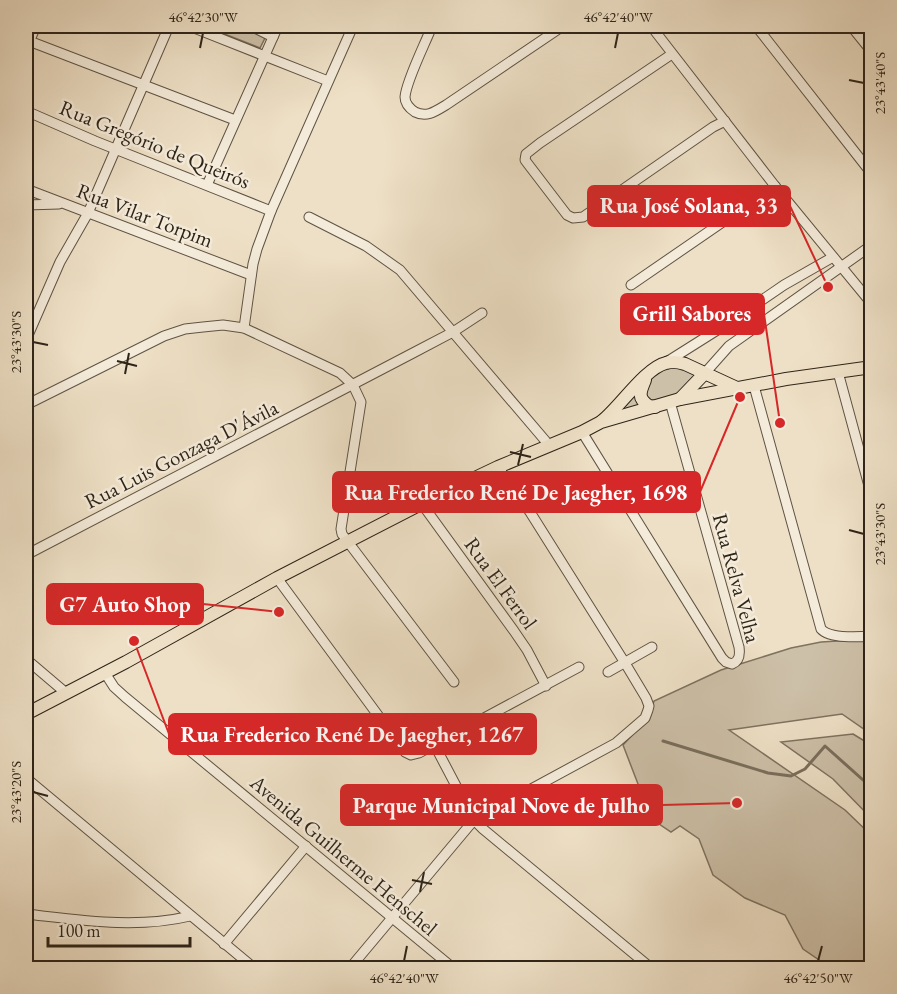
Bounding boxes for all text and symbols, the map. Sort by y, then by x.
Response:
text: 46°42'30"W [168,7,238,26]
text: 46°42'40"W [583,7,653,26]
text: 23°43'40"S [870,52,889,114]
street label: Rua Gregório de Queirós [55,93,254,196]
street label: Rua Vilar Torpim [73,177,217,253]
callout: Rua José Solana, 33 [588,186,790,226]
text: Rua José Solana, 33 [600,191,778,220]
callout: Grill Sabores [621,294,764,334]
text: Grill Sabores [633,299,751,328]
text: 23°43'30"S [6,311,25,373]
street label: Rua Luis Gonzaga D'Ávila [80,393,283,515]
callout: Rua Frederico René De Jaegher, 1698 [333,472,700,512]
text: Rua Frederico René De Jaegher, 1698 [345,478,687,507]
text: 23°43'30"S [870,503,889,565]
street label: Rua Relva Velha [707,510,767,646]
street label: Rua El Ferrol [459,532,543,634]
callout: G7 Auto Shop [47,584,203,624]
text: G7 Auto Shop [59,590,191,619]
callout: Rua Frederico René De Jaegher, 1267 [169,714,536,754]
text: Rua Frederico René De Jaegher, 1267 [181,720,524,749]
text: 23°43'20"S [6,761,25,823]
street label: Avenida Guilherme Henschel [244,768,443,941]
callout: Parque Municipal Nove de Julho [341,785,662,825]
text: Parque Municipal Nove de Julho [352,791,650,820]
scale bar [48,910,190,948]
text: 100 m [57,919,101,942]
text: 46°42'40"W [369,968,439,987]
text: 46°42'50"W [783,968,853,987]

